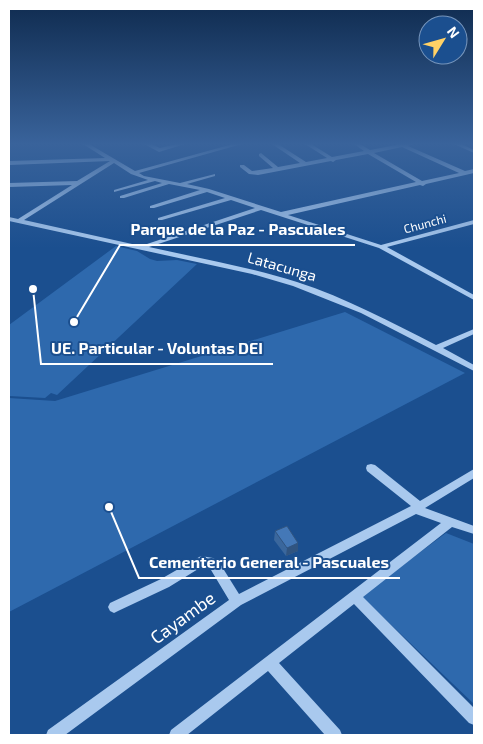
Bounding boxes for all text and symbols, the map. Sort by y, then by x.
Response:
north arrow [418,15,468,65]
text: N [444,23,464,41]
street label: Chunchi [402,211,448,235]
callout: Parque de la Paz - Pascuales [120,214,355,245]
text: Parque de la Paz - Pascuales [131,219,345,238]
street label: Latacunga [246,248,319,284]
callout: UE. Particular - Voluntas DEI [41,333,273,364]
text: UE. Particular - Voluntas DEI [51,338,263,357]
callout: Cementerio General - Pascuales [139,547,400,578]
text: Cementerio General - Pascuales [149,552,389,571]
street label: Cayambe [146,586,219,648]

